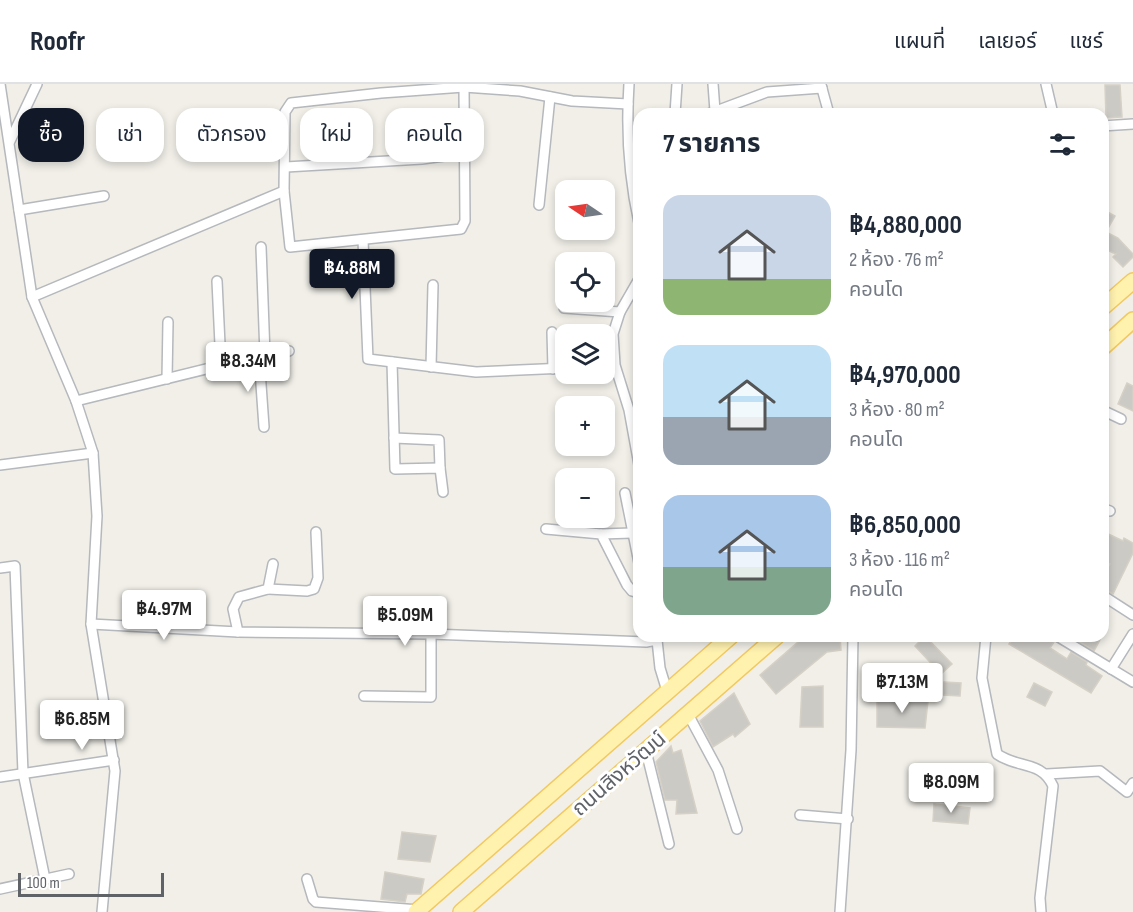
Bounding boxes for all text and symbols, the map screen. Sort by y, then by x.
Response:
text: Roofr [30,25,85,58]
text: แผนที่ [894,29,945,54]
text: เลเยอร์ [978,29,1037,54]
text: แชร์ [1070,29,1103,54]
chip: ซื้อ [18,108,84,162]
chip: เช่า [96,108,164,162]
chip: ตัวกรอง [176,108,288,162]
chip: ใหม่ [300,108,373,162]
chip: คอนโด [385,108,484,162]
icon: filters [1046,128,1079,161]
text: 7 รายการ [663,129,760,160]
north arrow [555,180,615,240]
map controls [555,180,615,528]
text: ฿4,880,000 [849,210,962,241]
icon: home [711,219,783,291]
text: 2 ห้อง · 76 m² [849,248,944,272]
pin: ฿4.88M [303,249,401,300]
button: locate [555,252,615,312]
text: ฿4.88M [324,256,380,280]
text: คอนโด [849,278,903,302]
button: layers [555,324,615,384]
pin: ฿8.34M [199,342,297,393]
text: ฿8.34M [220,349,276,373]
text: ฿4,970,000 [849,360,961,391]
icon: home [711,369,783,441]
button: + [555,396,615,456]
text: 3 ห้อง · 80 m² [849,398,945,422]
text: คอนโด [849,428,903,452]
button: − [555,468,615,528]
text: ฿6,850,000 [849,510,961,541]
icon: home [711,519,783,591]
text: 3 ห้อง · 116 m² [849,548,950,572]
text: คอนโด [849,578,903,602]
pin: ฿4.97M [115,590,213,641]
pin: ฿5.09M [356,596,454,647]
text: ฿4.97M [136,597,192,621]
text: ฿5.09M [377,603,433,627]
pin: ฿7.13M [853,663,951,714]
text: ฿7.13M [876,670,928,694]
pin: ฿6.85M [33,700,131,751]
text: ฿6.85M [54,707,110,731]
street label: ถนนสิงหวัฒน์ [567,726,671,822]
pin: ฿8.09M [902,763,1000,814]
text: ฿8.09M [923,770,979,794]
scale bar [18,870,164,898]
text: 100 m [27,874,60,893]

